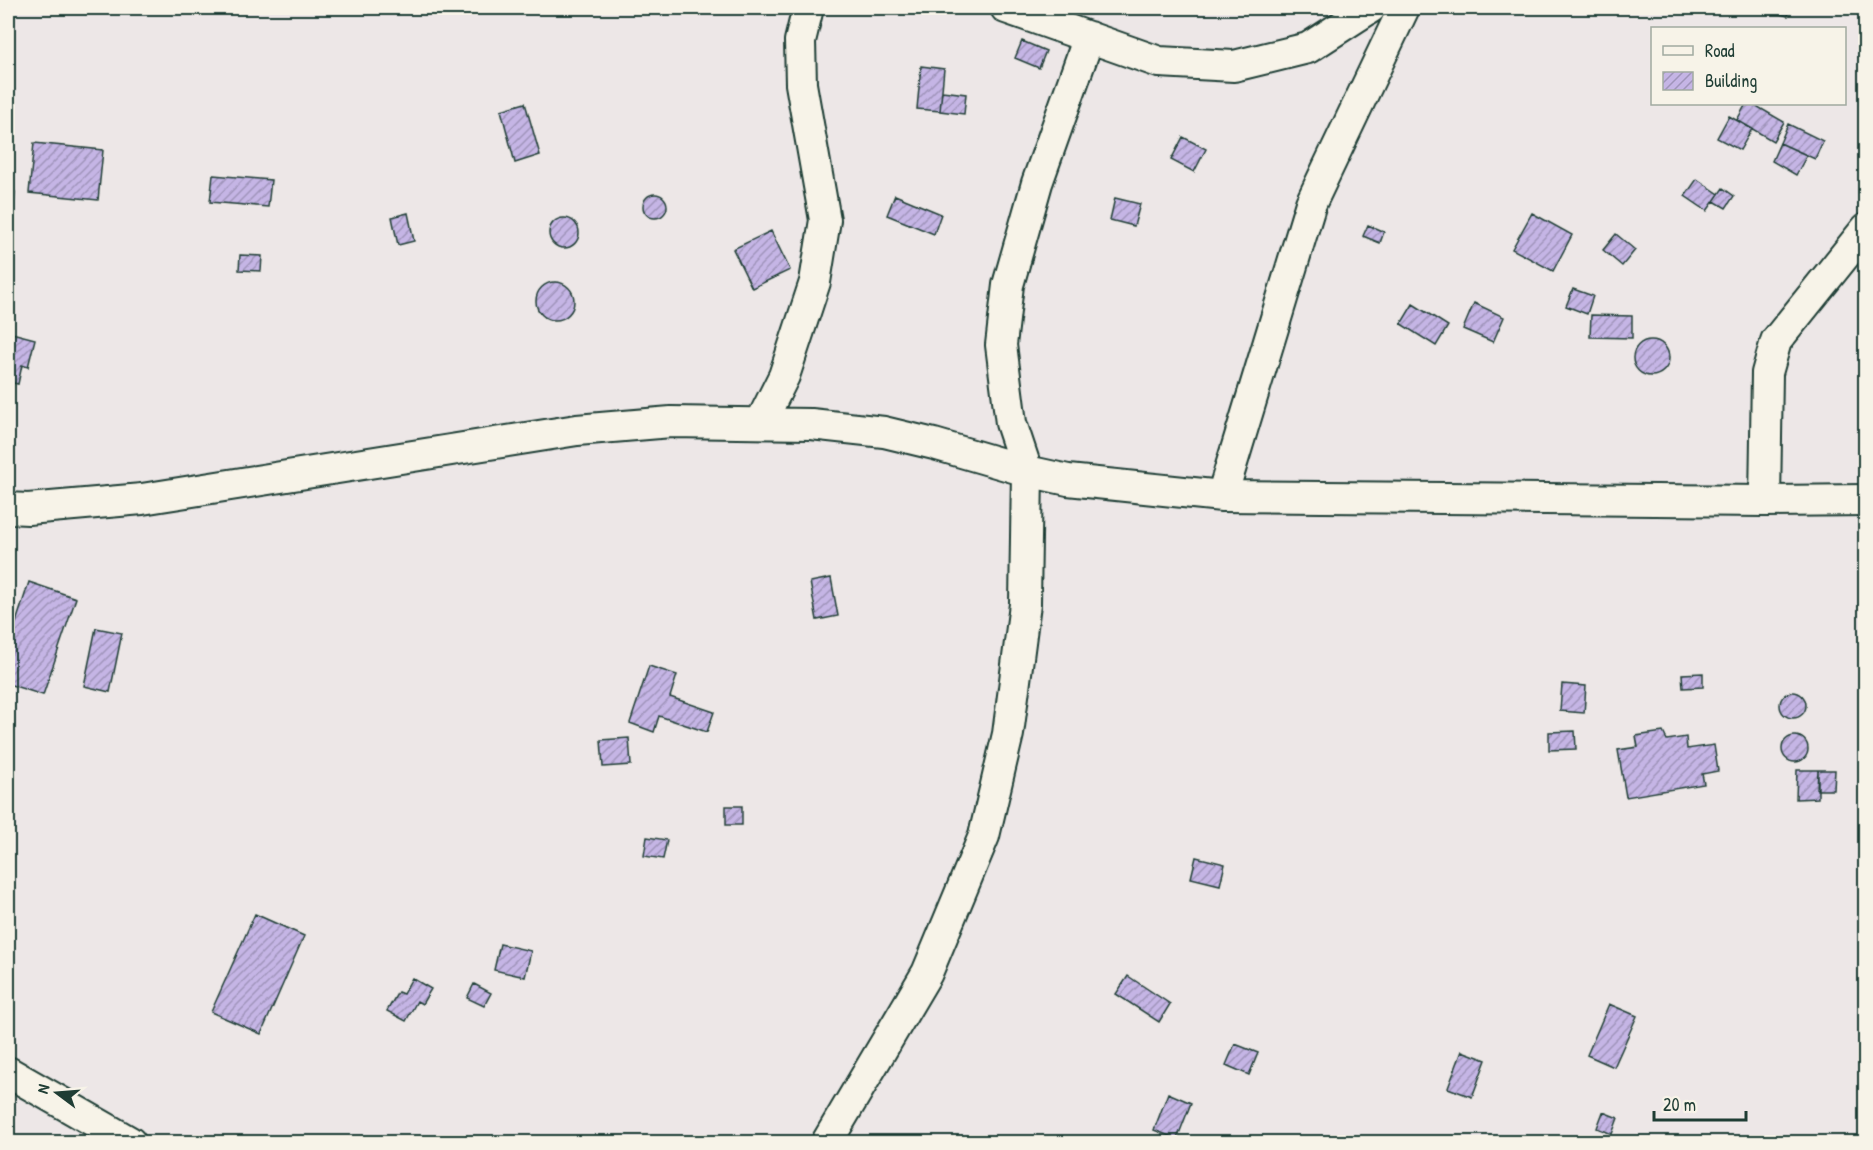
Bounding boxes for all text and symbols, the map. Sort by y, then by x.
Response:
legend [1651,27,1846,105]
text: Road [1705,38,1735,63]
text: Building [1705,68,1757,93]
north arrow [27,1063,87,1123]
text: N [31,1081,54,1096]
scale bar [1654,1084,1746,1122]
text: 20 m [1663,1092,1696,1117]

